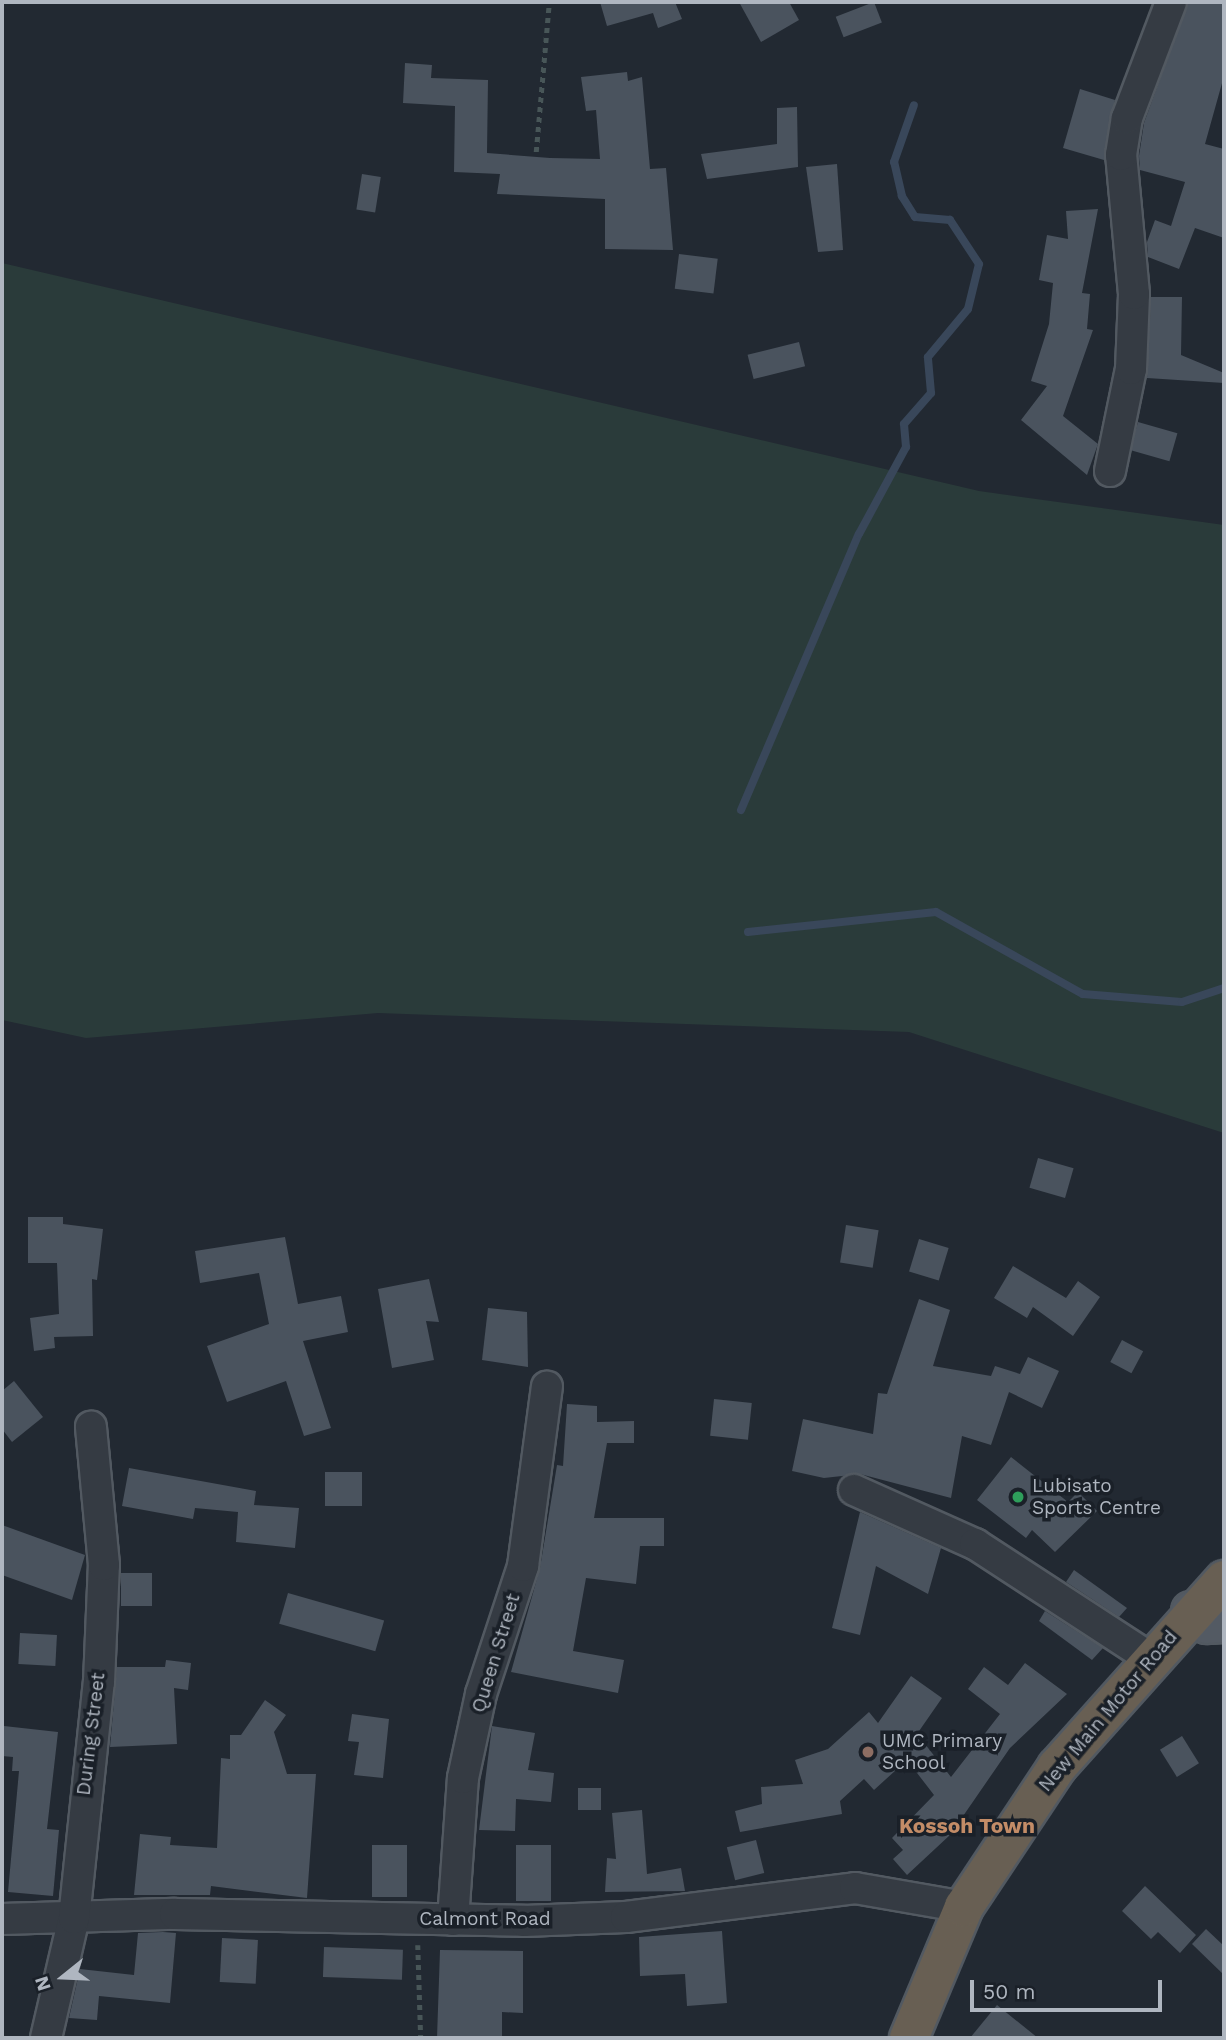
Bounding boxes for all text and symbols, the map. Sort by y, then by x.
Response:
place label: Lubisato Sports Centre [1032,1475,1161,1519]
marker: Lubisato Sports Centre [1010,1489,1026,1505]
street label: Queen Street [467,1591,525,1715]
street label: New Main Motor Road [1034,1625,1182,1797]
street label: During Street [72,1671,110,1797]
place label: UMC Primary School [882,1730,1002,1774]
marker: UMC Primary School [860,1744,876,1760]
district label: Kossoh Town [899,1813,1035,1839]
street label: Calmont Road [419,1908,551,1930]
north arrow [28,1942,98,2012]
scale bar [974,1966,1166,2010]
text: N [29,1973,56,1994]
text: 50 m [983,1979,1035,2004]

